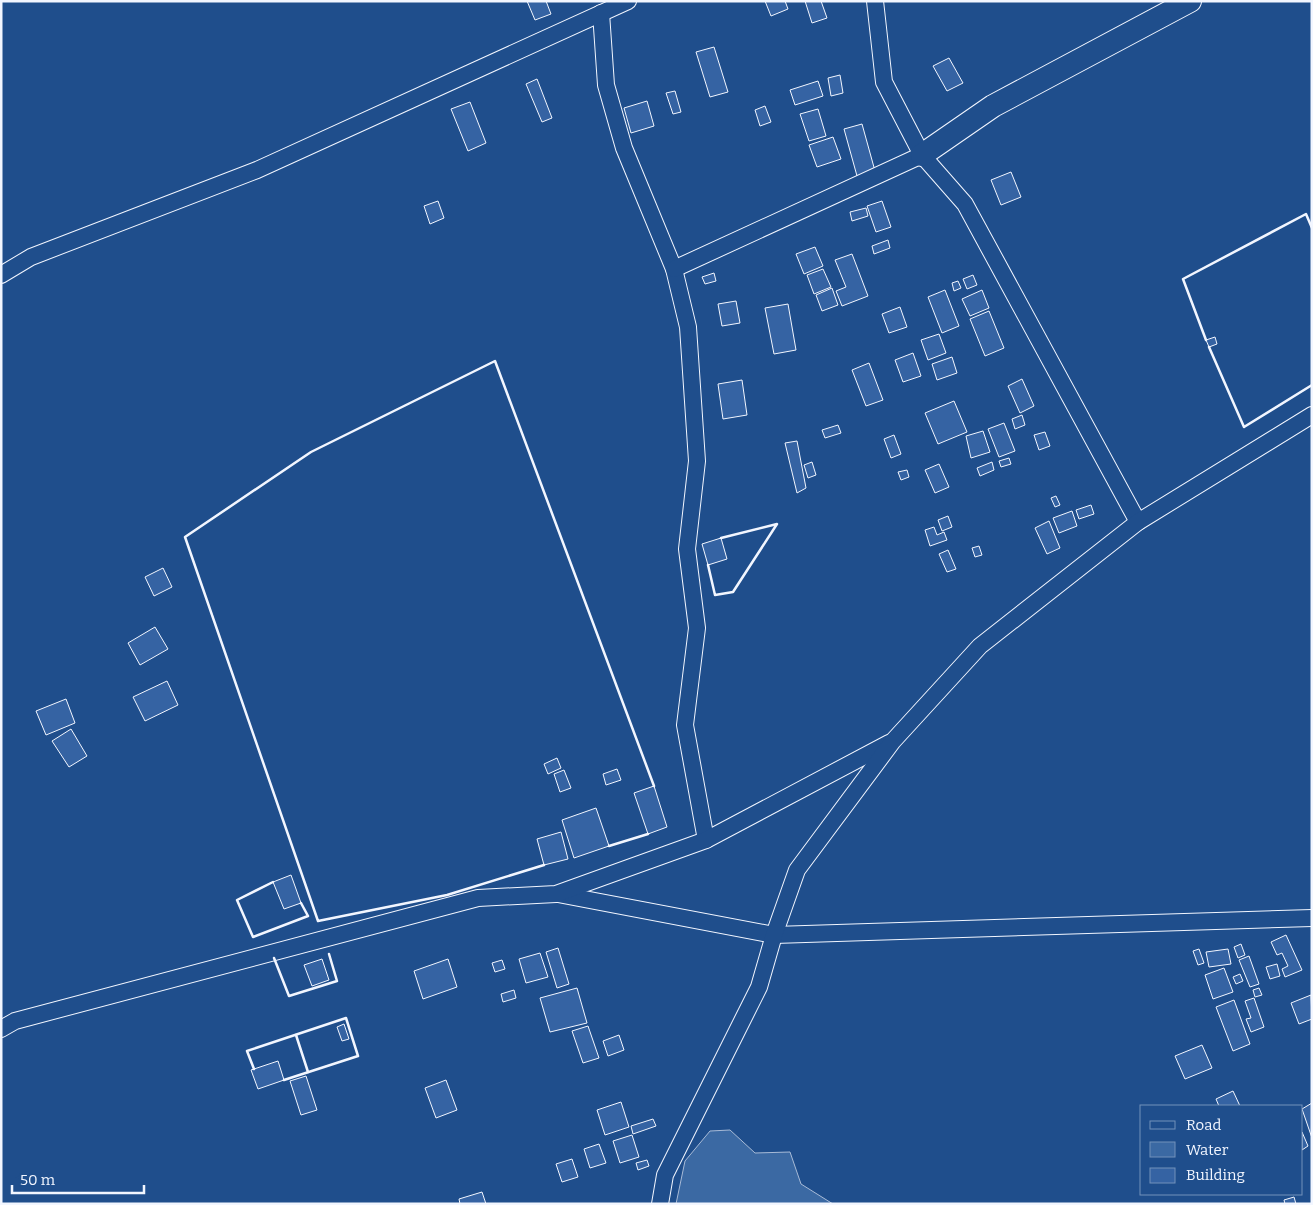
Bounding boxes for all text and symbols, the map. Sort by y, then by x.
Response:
legend [1140,1105,1303,1195]
text: Road [1186,1116,1221,1134]
text: Water [1186,1141,1229,1159]
scale bar [12,1162,145,1194]
text: Building [1186,1166,1245,1184]
text: 50 m [20,1171,56,1189]

